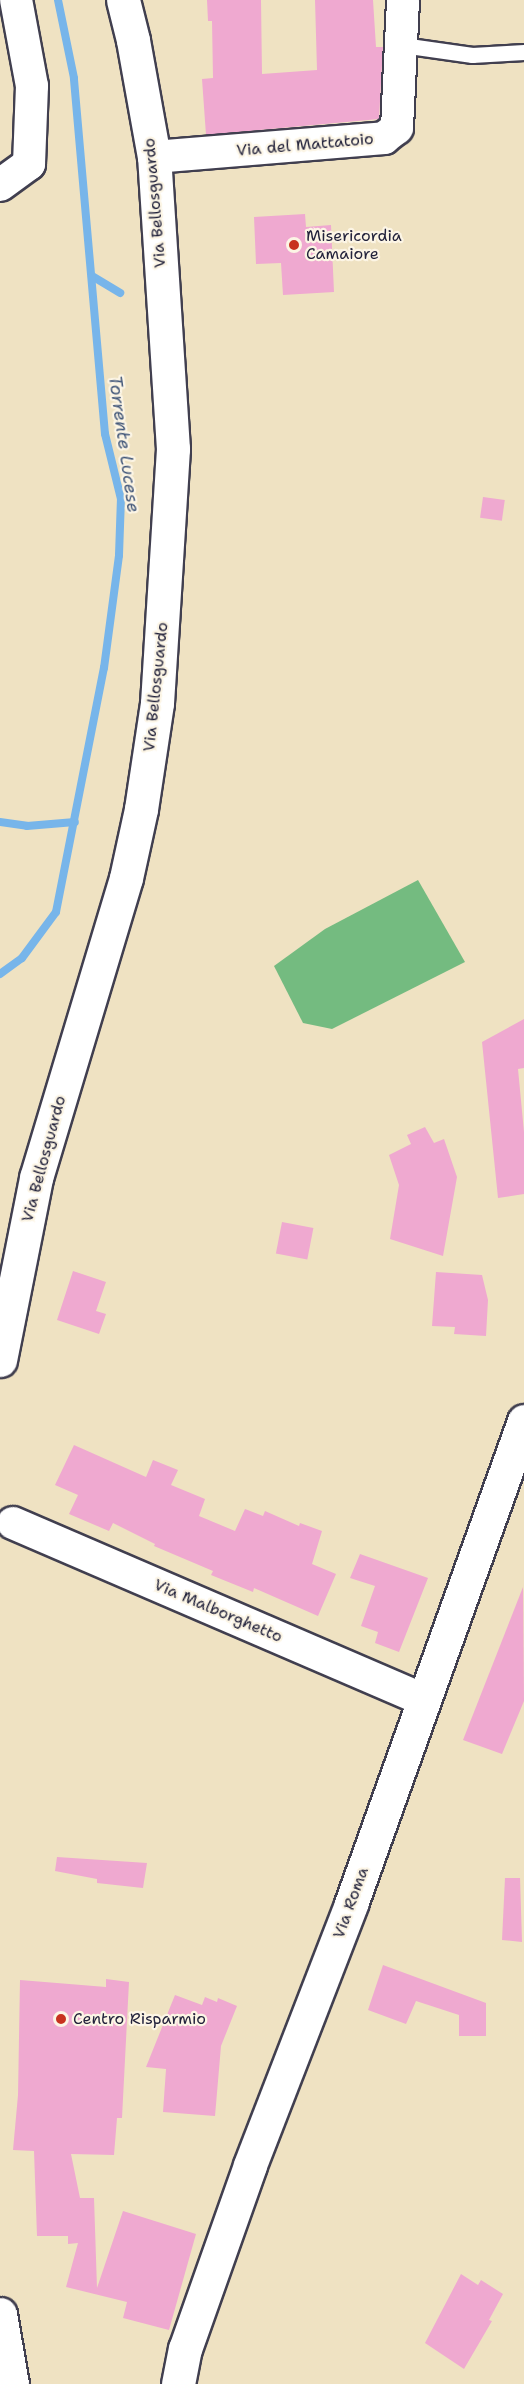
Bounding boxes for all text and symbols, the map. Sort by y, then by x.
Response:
street label: Via del Mattatoio [236,129,374,161]
street label: Via Bellosguardo [140,137,170,269]
place label: Misericordia Camaiore [306,226,402,264]
marker: Misericordia Camaiore [287,238,301,252]
water label: Torrente Lucese [104,374,144,514]
street label: Via Bellosguardo [140,621,172,753]
street label: Via Bellosguardo [18,1094,70,1224]
street label: Via Malborghetto [151,1575,285,1647]
street label: Via Roma [329,1865,373,1941]
place label: Centro Risparmio [73,2009,206,2029]
marker: Centro Risparmio [54,2012,68,2026]

